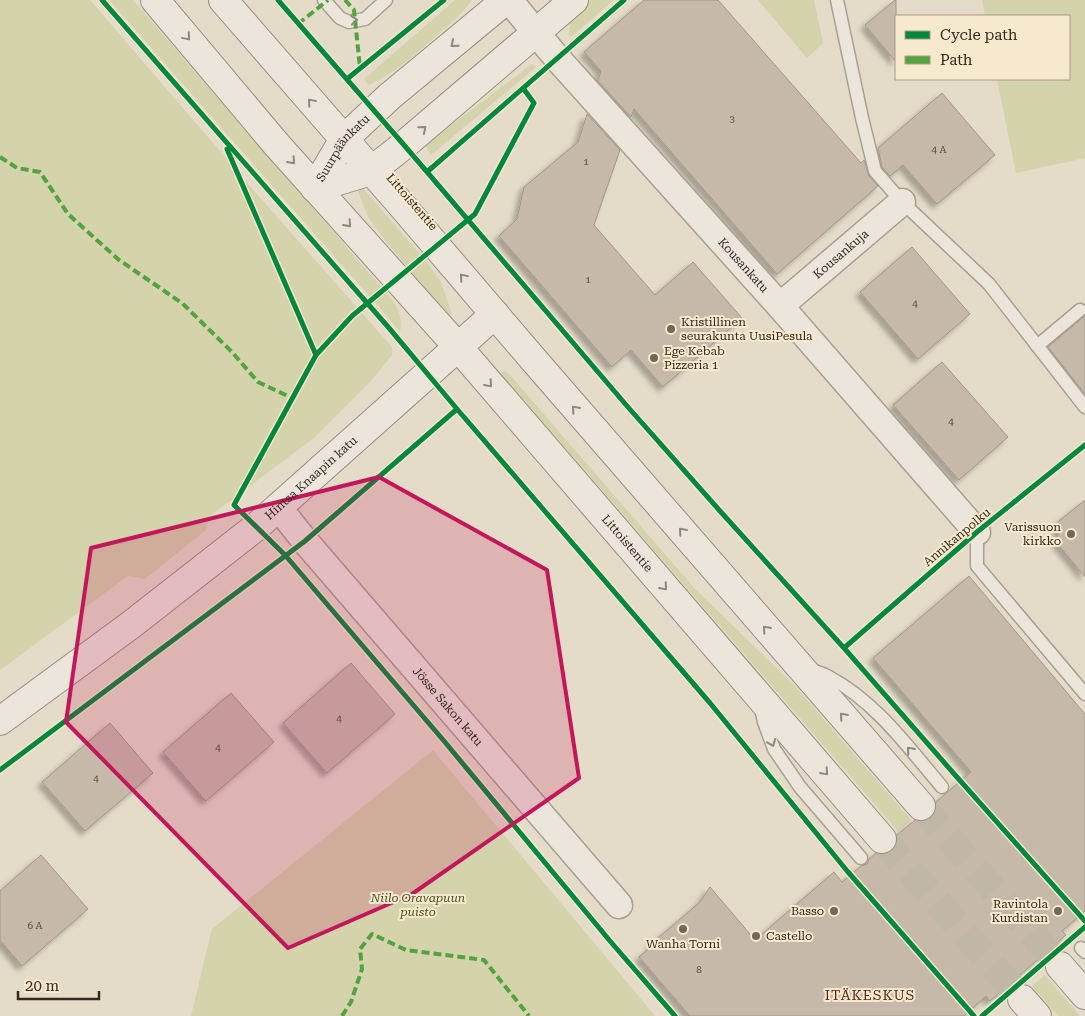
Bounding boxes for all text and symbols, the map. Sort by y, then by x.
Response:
one-way arrow [351,15,359,26]
legend [895,15,1070,80]
text: Cycle path [940,26,1018,44]
one-way arrow [181,32,190,41]
one-way arrow [451,38,460,46]
text: Path [940,51,973,69]
one-way arrow [308,98,317,107]
street label: Suurpäänkatu [313,111,373,184]
house number: 3 [729,113,735,124]
one-way arrow [417,127,426,135]
house number: 4 A [931,144,947,155]
one-way arrow [286,156,295,165]
house number: 1 [583,156,589,167]
street label: Littoistentie [384,171,441,234]
one-way arrow [342,219,351,228]
street label: Kousankuja [810,226,872,282]
street label: Kousankatu [715,235,772,296]
one-way arrow [460,274,469,283]
house number: 1 [585,274,591,285]
house number: 4 [912,298,918,309]
place label: Kristillinen seurakunta UusiPesula [681,315,813,343]
marker: Kristillinen seurakunta UusiPesula [665,323,677,335]
place label: Ege Kebab Pizzeria 1 [664,344,725,372]
marker: Ege Kebab Pizzeria 1 [648,352,660,364]
one-way arrow [484,379,493,388]
one-way arrow [572,405,581,414]
house number: 4 [948,416,954,427]
street label: Hintsa Knaapin katu [262,433,360,523]
street label: Annikanpolku [921,505,994,569]
street label: Littoistentie [599,512,656,575]
place label: Varissuon kirkko [1004,520,1061,548]
one-way arrow [679,528,688,537]
marker: Varissuon kirkko [1065,528,1077,540]
one-way arrow [658,581,667,590]
one-way arrow [763,625,772,634]
street label: Jösse Sakon katu [410,664,486,749]
house number: 4 [336,713,342,724]
one-way arrow [840,713,848,722]
one-way arrow [766,738,776,746]
house number: 4 [215,742,221,753]
one-way arrow [907,746,916,755]
one-way arrow [819,767,828,776]
house number: 4 [93,773,99,784]
park label: Niilo Oravapuun puisto [370,891,465,919]
place label: Ravintola Kurdistan [991,897,1048,925]
place label: Basso [791,904,824,918]
marker: Basso [828,905,840,917]
marker: Ravintola Kurdistan [1052,905,1064,917]
house number: 6 A [27,920,43,931]
marker: Wanha Torni [677,923,689,935]
place label: Castello [766,929,812,943]
marker: Castello [750,930,762,942]
place label: Wanha Torni [646,937,720,951]
house number: 8 [696,964,702,975]
scale bar [18,968,99,1000]
text: 20 m [25,977,60,995]
district label: ITÄKESKUS [825,987,915,1003]

